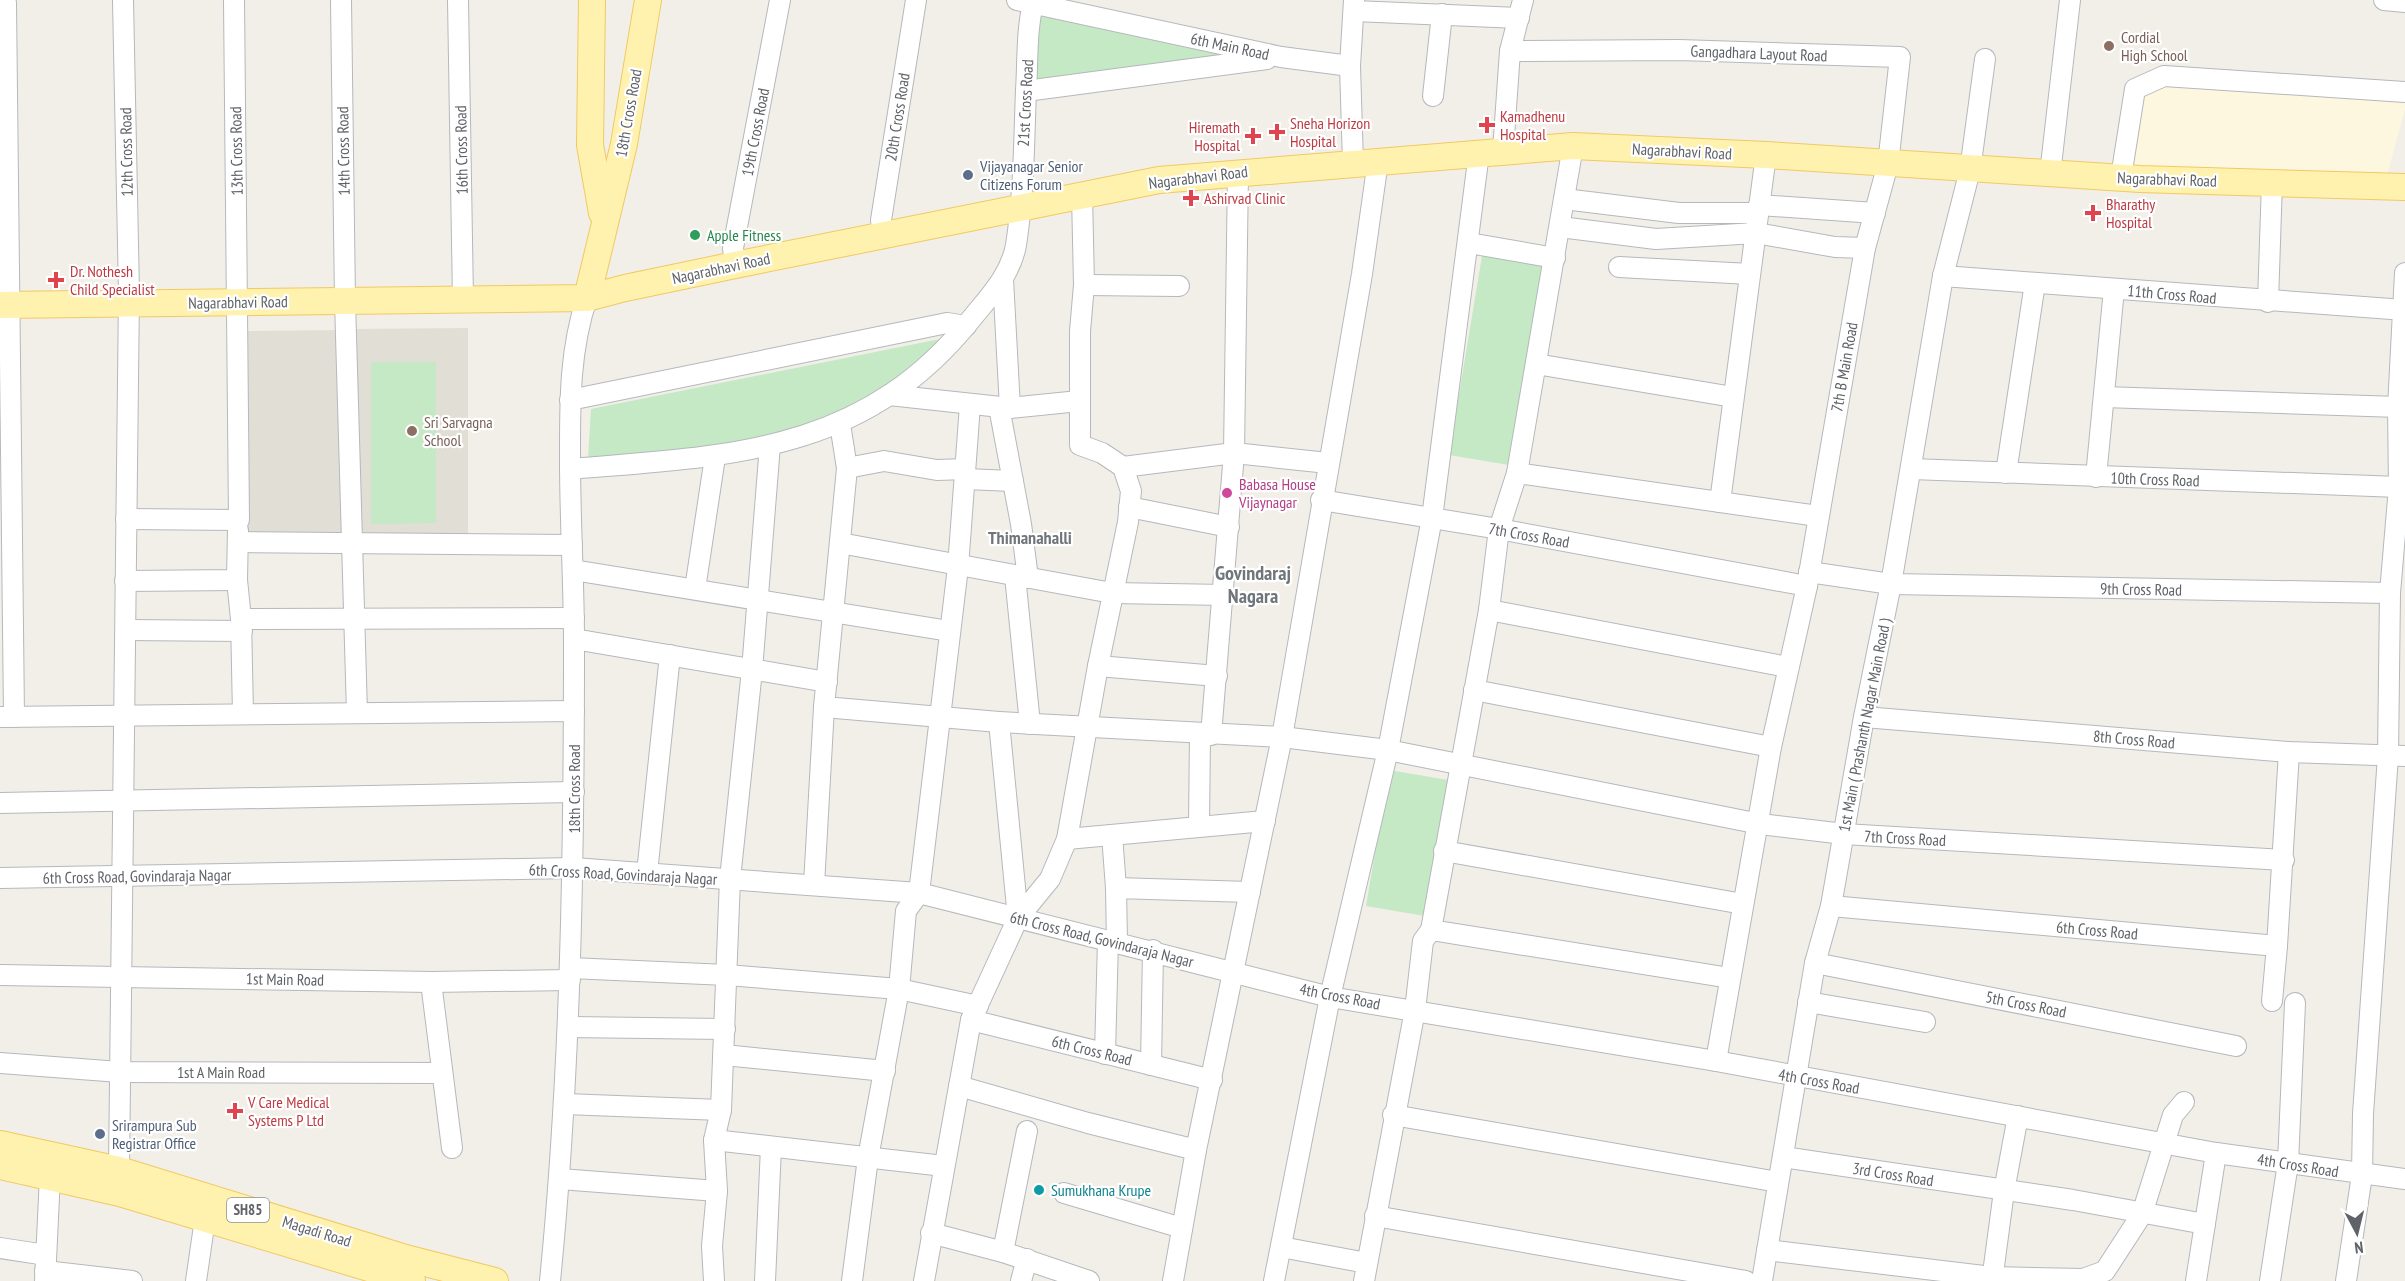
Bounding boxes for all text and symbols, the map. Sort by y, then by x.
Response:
place label: Cordial High School [2121,27,2188,65]
street label: 6th Main Road [1189,28,1271,64]
marker: Cordial High School [2102,39,2116,53]
street label: Gangadhara Layout Road [1690,41,1828,65]
street label: 21st Cross Road [1013,59,1037,147]
street label: 18th Cross Road [610,67,646,159]
street label: 20th Cross Road [880,71,914,163]
street label: 19th Cross Road [737,86,773,178]
street label: 16th Cross Road [450,105,472,195]
street label: 13th Cross Road [225,106,247,196]
street label: 14th Cross Road [332,106,354,196]
place label: Kamadhenu Hospital [1500,106,1565,144]
street label: 12th Cross Road [115,107,137,197]
place label: Sneha Horizon Hospital [1290,113,1370,151]
marker: Kamadhenu Hospital [1478,116,1496,134]
place label: Hiremath Hospital [1189,117,1240,155]
marker: Sneha Horizon Hospital [1268,123,1286,141]
marker: Hiremath Hospital [1244,127,1262,145]
street label: Nagarabhavi Road [1632,138,1732,164]
place label: Vijayanagar Senior Citizens Forum [979,156,1084,194]
street label: Nagarabhavi Road [1147,161,1249,193]
street label: Nagarabhavi Road [2117,167,2217,191]
marker: Vijayanagar Senior Citizens Forum [961,168,975,182]
place label: Ashirvad Clinic [1204,188,1286,208]
marker: Ashirvad Clinic [1182,189,1200,207]
place label: Bharathy Hospital [2106,194,2155,232]
marker: Bharathy Hospital [2084,204,2102,222]
place label: Apple Fitness [707,225,781,245]
marker: Apple Fitness [688,228,702,242]
street label: Nagarabhavi Road [670,248,772,288]
place label: Dr. Nothesh Child Specialist [70,261,155,299]
marker: Dr. Nothesh Child Specialist [47,271,65,289]
street label: 11th Cross Road [2127,280,2217,308]
street label: Nagarabhavi Road [188,291,288,313]
street label: 7th B Main Road [1826,321,1862,413]
place label: Sri Sarvagna School [424,412,493,450]
marker: Sri Sarvagna School [405,424,419,438]
street label: 10th Cross Road [2110,467,2200,491]
place label: Babasa House Vijaynagar [1238,474,1316,512]
marker: Babasa House Vijaynagar [1220,486,1234,500]
street label: 7th Cross Road [1487,518,1571,552]
district label: Thimanahalli [988,526,1072,549]
district label: Govindaraj Nagara [1215,560,1291,609]
street label: 9th Cross Road [2100,578,2182,600]
street label: 1st Main ( Prashanth Nagar Main Road ) [1833,616,1895,834]
street label: 8th Cross Road [2092,725,2176,753]
street label: 18th Cross Road [564,744,584,834]
street label: 7th Cross Road [1864,826,1946,850]
street label: 6th Cross Road, Govindaraja Nagar [528,859,718,889]
street label: 6th Cross Road, Govindaraja Nagar [43,864,232,888]
street label: 6th Cross Road, Govindaraja Nagar [1008,906,1197,972]
street label: 6th Cross Road [2055,916,2139,944]
street label: 1st Main Road [246,968,324,990]
street label: 4th Cross Road [1298,978,1382,1014]
street label: 5th Cross Road [1984,986,2068,1022]
street label: 6th Cross Road [1050,1030,1134,1070]
street label: 1st A Main Road [177,1062,265,1082]
street label: 4th Cross Road [1777,1064,1861,1098]
place label: V Care Medical Systems P Ltd [247,1092,330,1130]
marker: V Care Medical Systems P Ltd [226,1102,244,1120]
place label: Srirampura Sub Registrar Office [112,1115,197,1153]
marker: Srirampura Sub Registrar Office [93,1127,107,1141]
street label: 4th Cross Road [2256,1149,2340,1181]
street label: 3rd Cross Road [1851,1158,1935,1190]
place label: Sumukhana Krupe [1051,1180,1151,1200]
marker: Sumukhana Krupe [1032,1183,1046,1197]
road number: SH85 [227,1198,269,1222]
north arrow [2327,1203,2387,1263]
street label: Magadi Road [280,1211,354,1251]
text: N [2353,1237,2364,1258]

